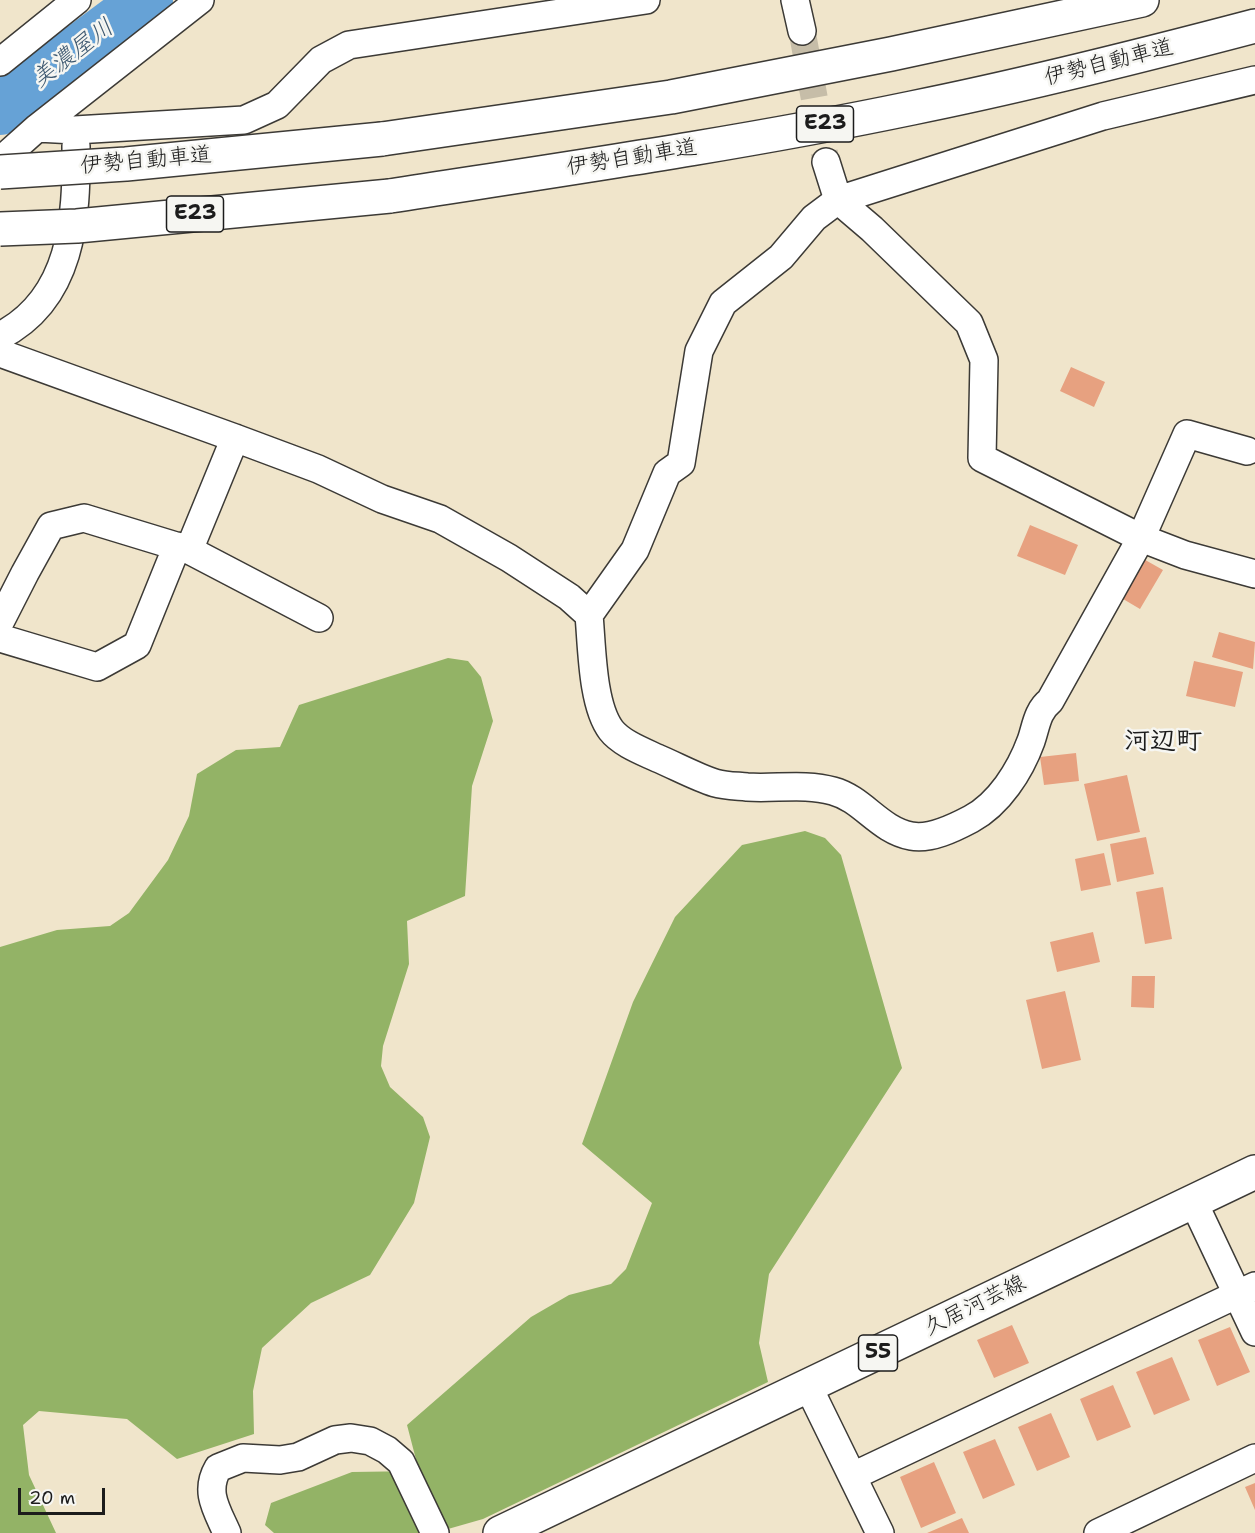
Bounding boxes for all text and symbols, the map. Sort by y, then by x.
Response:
water label: 美濃屋川 [26,14,120,94]
street label: 伊勢自動車道 [1042,34,1176,92]
road number: E23 [796,106,854,142]
street label: 伊勢自動車道 [565,135,699,181]
street label: 伊勢自動車道 [79,142,213,180]
road number: E23 [166,196,224,232]
district label: 河辺町 [1124,726,1202,758]
street label: 久居河芸線 [920,1270,1030,1342]
road number: 55 [858,1335,898,1371]
scale bar [21,1476,108,1514]
text: 20 m [29,1486,75,1510]

